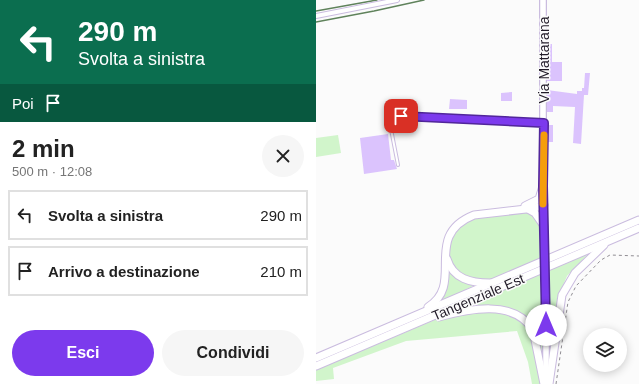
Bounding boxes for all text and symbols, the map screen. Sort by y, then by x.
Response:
icon: left [12,16,64,68]
text: 290 m [78,16,157,47]
street label: Via Mattarana [536,16,552,103]
text: Svolta a sinistra [78,49,205,69]
icon: arrive [42,92,64,114]
text: Poi [12,95,34,112]
pin [384,99,418,133]
icon: arrive [390,105,412,127]
text: 2 min [12,135,75,162]
button: close [262,135,304,177]
text: 500 m · 12:08 [12,164,92,179]
icon: left [14,204,36,226]
text: Svolta a sinistra [48,207,163,224]
text: 290 m [260,207,302,224]
icon: arrive [14,260,36,282]
text: Arrivo a destinazione [48,263,200,280]
text: 210 m [260,263,302,280]
street label: Tangenziale Est [429,270,527,324]
position arrow [525,304,567,346]
map controls [583,328,627,372]
button: layers [583,328,627,372]
button: Esci [12,330,154,376]
button: Condividi [162,330,304,376]

